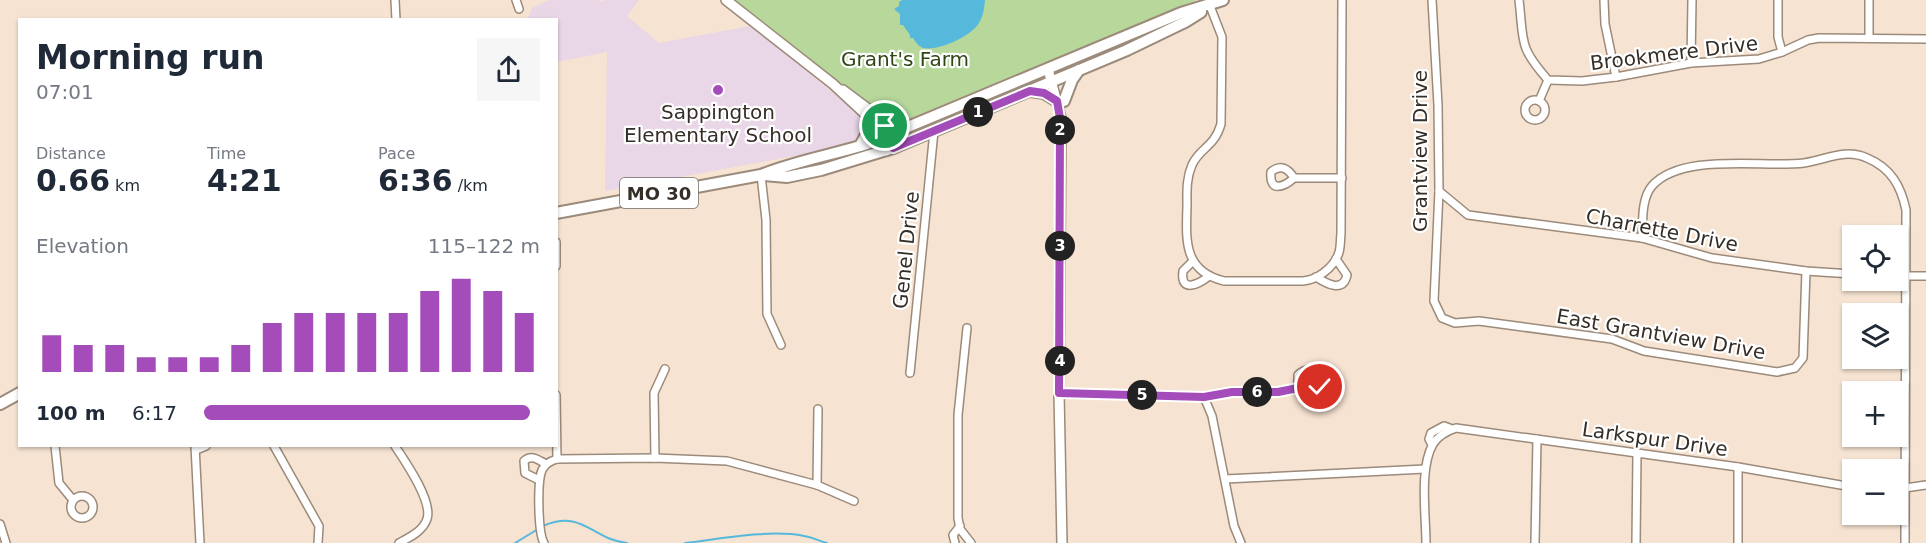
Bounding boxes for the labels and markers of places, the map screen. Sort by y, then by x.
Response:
marker: Sappington Elementary School [711,83,725,97]
pin: 1 [963,97,993,127]
place label: Sappington Elementary School [624,100,812,147]
pin [859,100,910,151]
pin: 2 [1045,115,1075,145]
pin: 3 [1045,231,1075,261]
pin: 4 [1045,346,1075,376]
pin [1294,361,1345,412]
pin: 6 [1242,377,1272,407]
pin: 5 [1127,380,1157,410]

